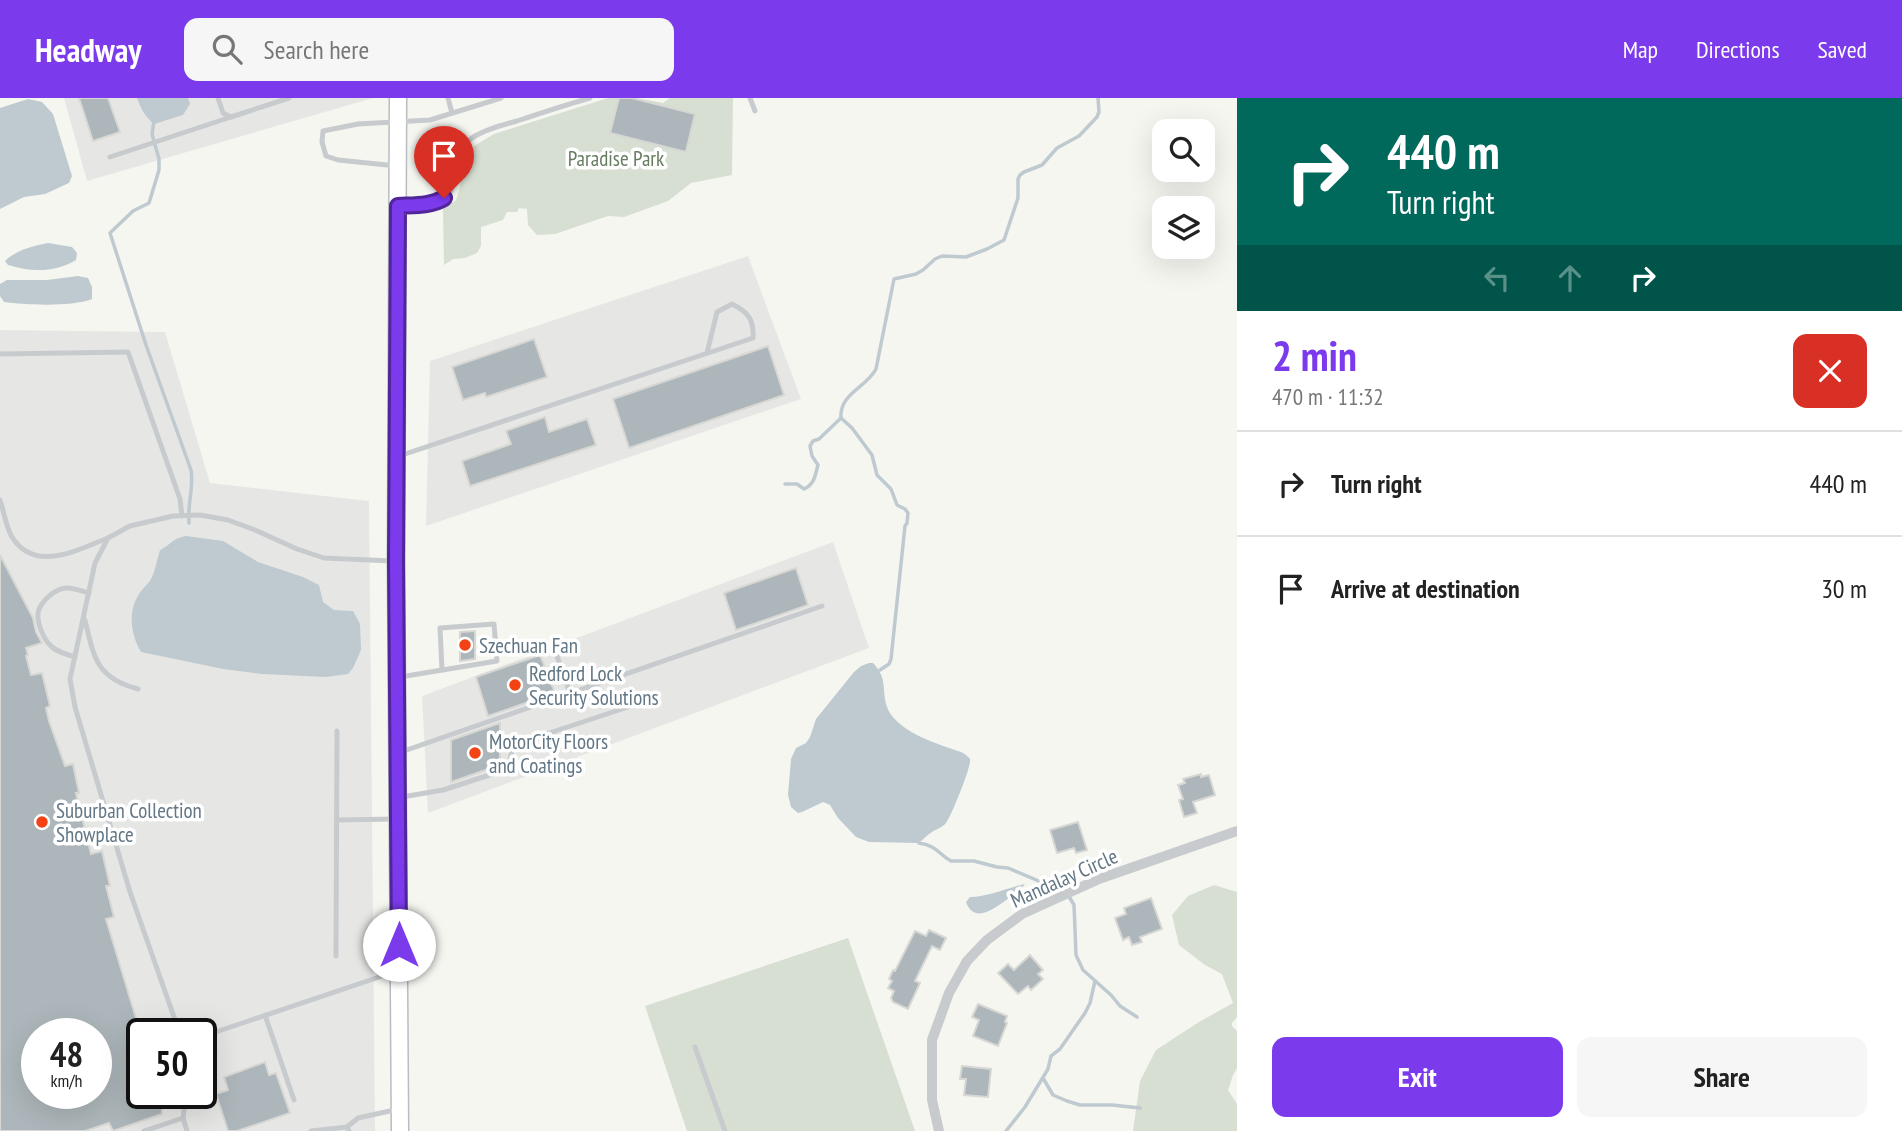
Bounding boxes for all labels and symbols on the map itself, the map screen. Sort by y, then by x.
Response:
pin [414,126,474,198]
park label: Paradise Park [568,145,664,172]
place label: Szechuan Fan [479,632,578,659]
marker: Szechuan Fan [457,637,473,653]
place label: Redford Lock Security Solutions [529,660,659,711]
marker: Redford Lock Security Solutions [507,677,523,693]
place label: MotorCity Floors and Coatings [489,728,608,779]
marker: MotorCity Floors and Coatings [467,745,483,761]
place label: Suburban Collection Showplace [56,797,202,848]
marker: Suburban Collection Showplace [34,814,50,830]
street label: Mandalay Circle [1006,842,1122,914]
position arrow [362,908,436,982]
speed limit sign: 50 [126,1018,217,1109]

